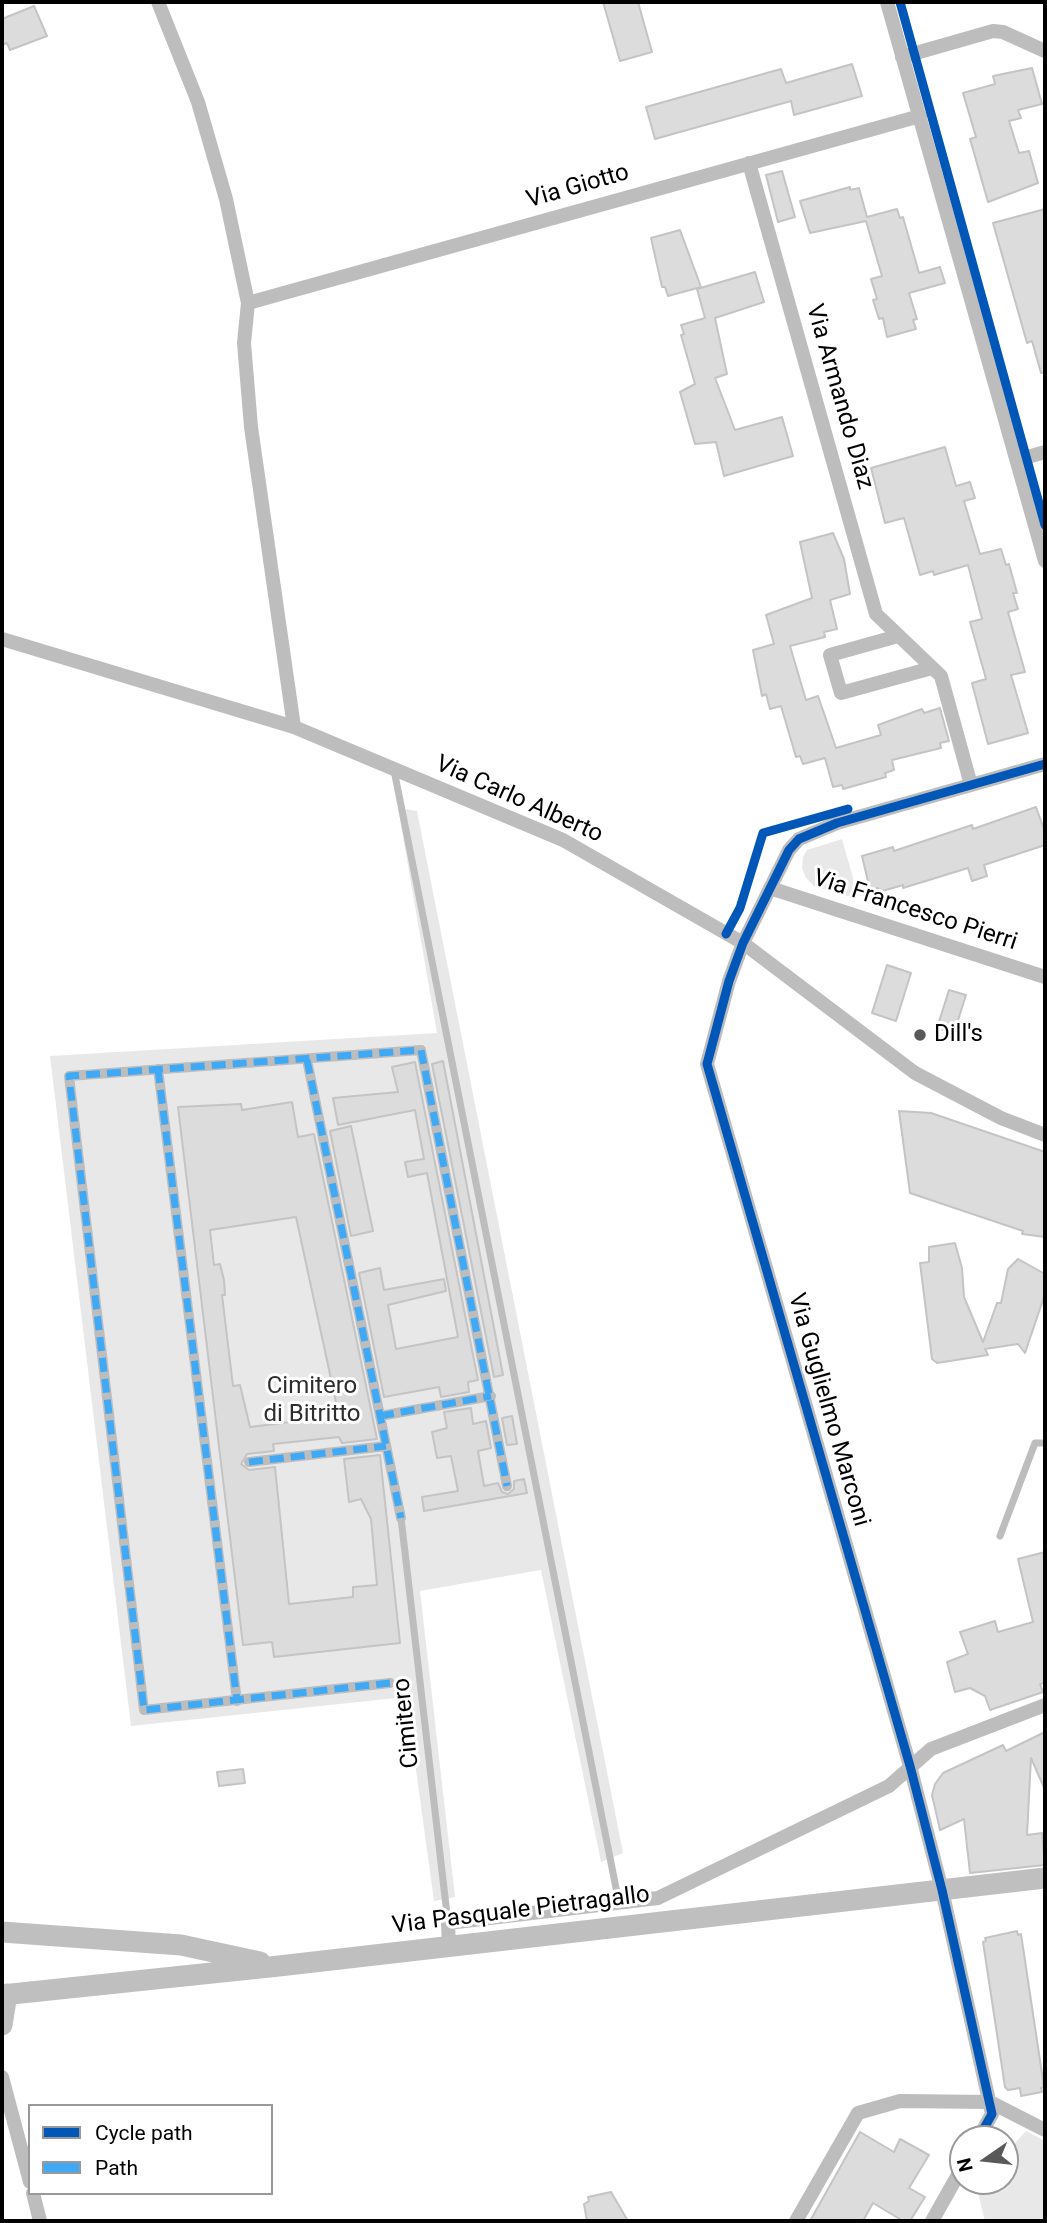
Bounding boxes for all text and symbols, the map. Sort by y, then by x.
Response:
street label: Via Giotto [523,159,633,215]
street label: Via Armando Diaz [799,301,879,493]
street label: Via Carlo Alberto [431,750,607,850]
street label: Via Francesco Pierri [809,864,1021,958]
place label: Dill's [934,1021,983,1049]
marker: Dill's [912,1027,928,1043]
street label: Via Guglielmo Marconi [781,1290,875,1530]
park label: Cimitero di Bitritto [263,1373,361,1429]
street label: Cimitero [388,1676,426,1770]
street label: Via Pasquale Pietragallo [391,1881,651,1941]
legend [28,2104,273,2195]
text: Cycle path [95,2121,193,2145]
north arrow [949,2125,1019,2195]
text: N [952,2155,978,2174]
text: Path [95,2156,138,2180]

